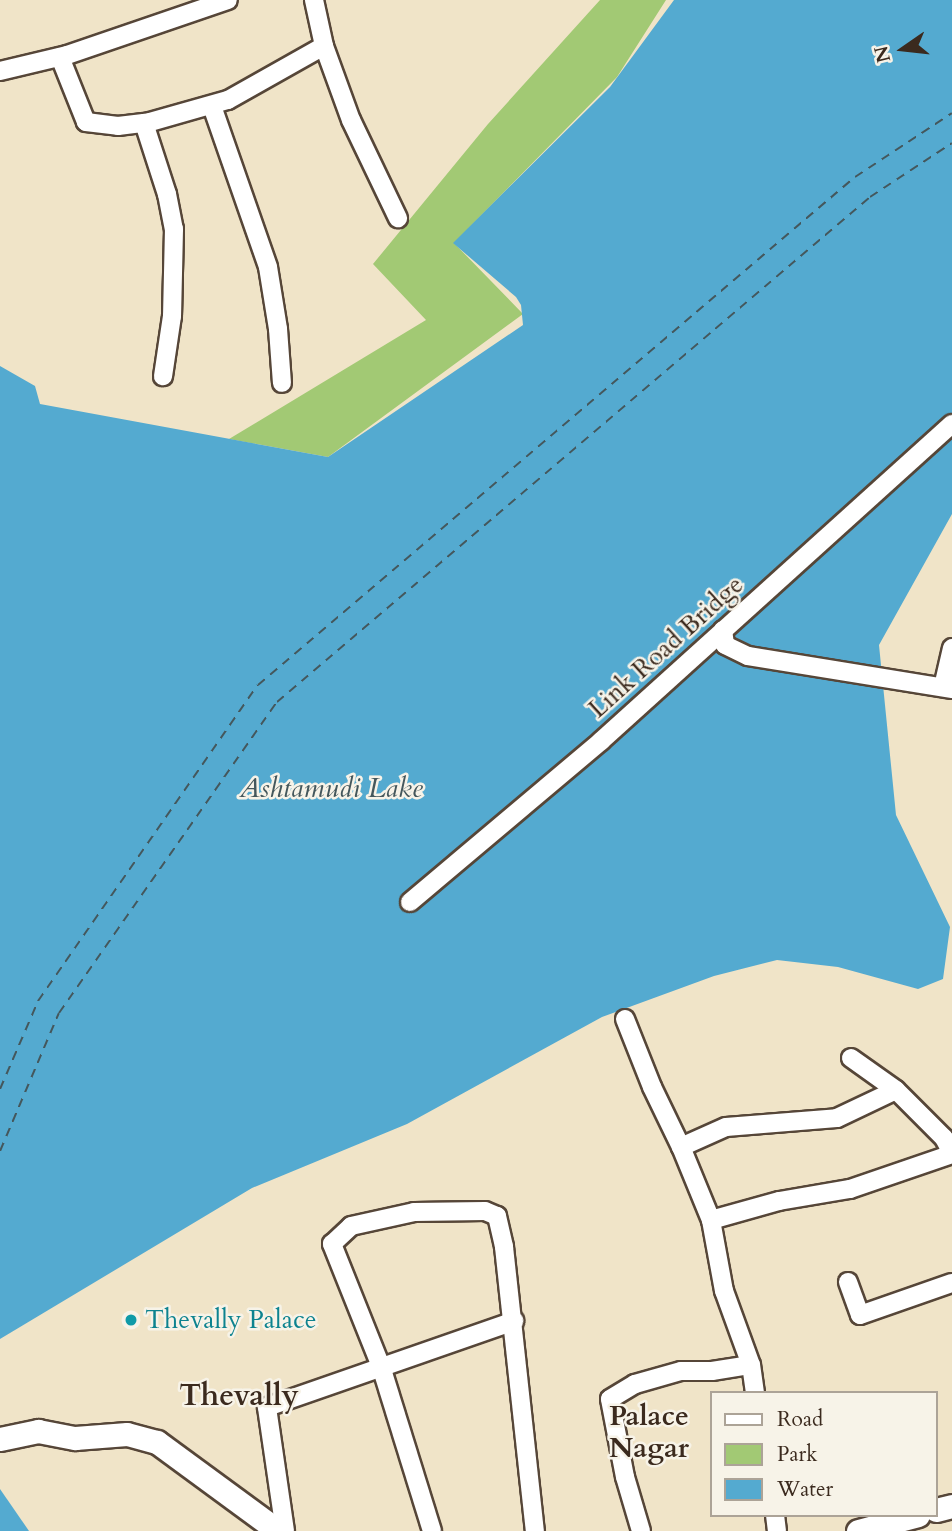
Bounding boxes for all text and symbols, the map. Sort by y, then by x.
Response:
north arrow [868,14,938,84]
text: N [868,43,897,65]
street label: Link Road Bridge [582,569,750,725]
water label: Ashtamudi Lake [239,771,423,805]
place label: Thevally Palace [145,1304,317,1336]
marker: Thevally Palace [123,1312,139,1328]
district label: Thevally [179,1378,299,1414]
legend [710,1391,938,1517]
district label: Palace Nagar [609,1399,689,1465]
text: Road [777,1405,823,1434]
text: Park [777,1440,817,1469]
text: Water [777,1475,833,1504]

